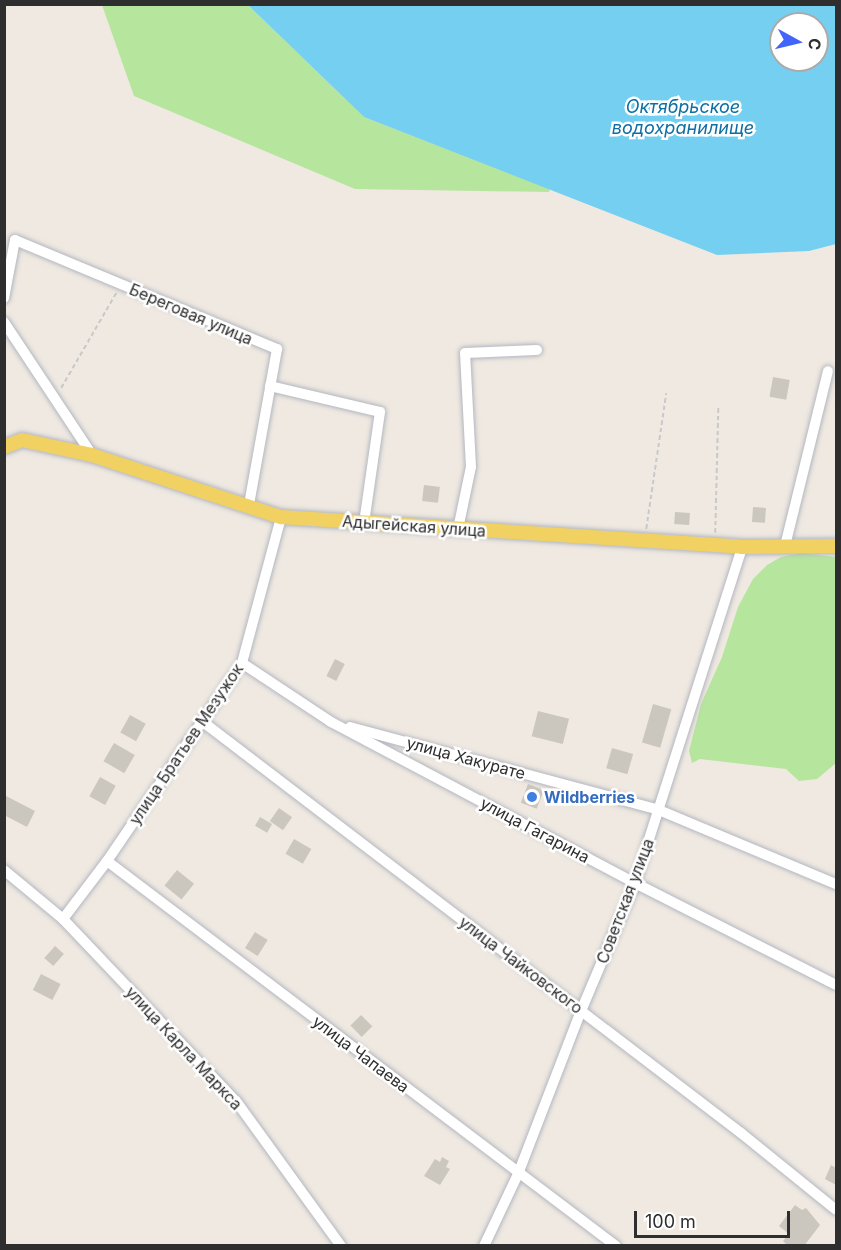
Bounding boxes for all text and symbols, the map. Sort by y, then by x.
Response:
north arrow [769,12,829,72]
text: С [804,37,826,51]
water label: Октябрьское водохранилище [612,97,754,140]
street label: Береговая улица [127,279,255,349]
street label: Адыгейская улица [342,511,486,541]
street label: улица Братьев Мезужок [125,660,247,828]
street label: улица Хакурате [405,733,527,783]
place label: Wildberries [544,787,635,807]
marker: Wildberries [525,790,539,804]
street label: улица Гагарина [477,793,593,867]
street label: Советская улица [592,836,658,966]
street label: улица Чайковского [455,912,587,1018]
street label: улица Карла Маркса [122,982,246,1114]
street label: улица Чапаева [309,1011,413,1097]
scale bar [637,1199,793,1237]
text: 100 m [645,1211,696,1232]

